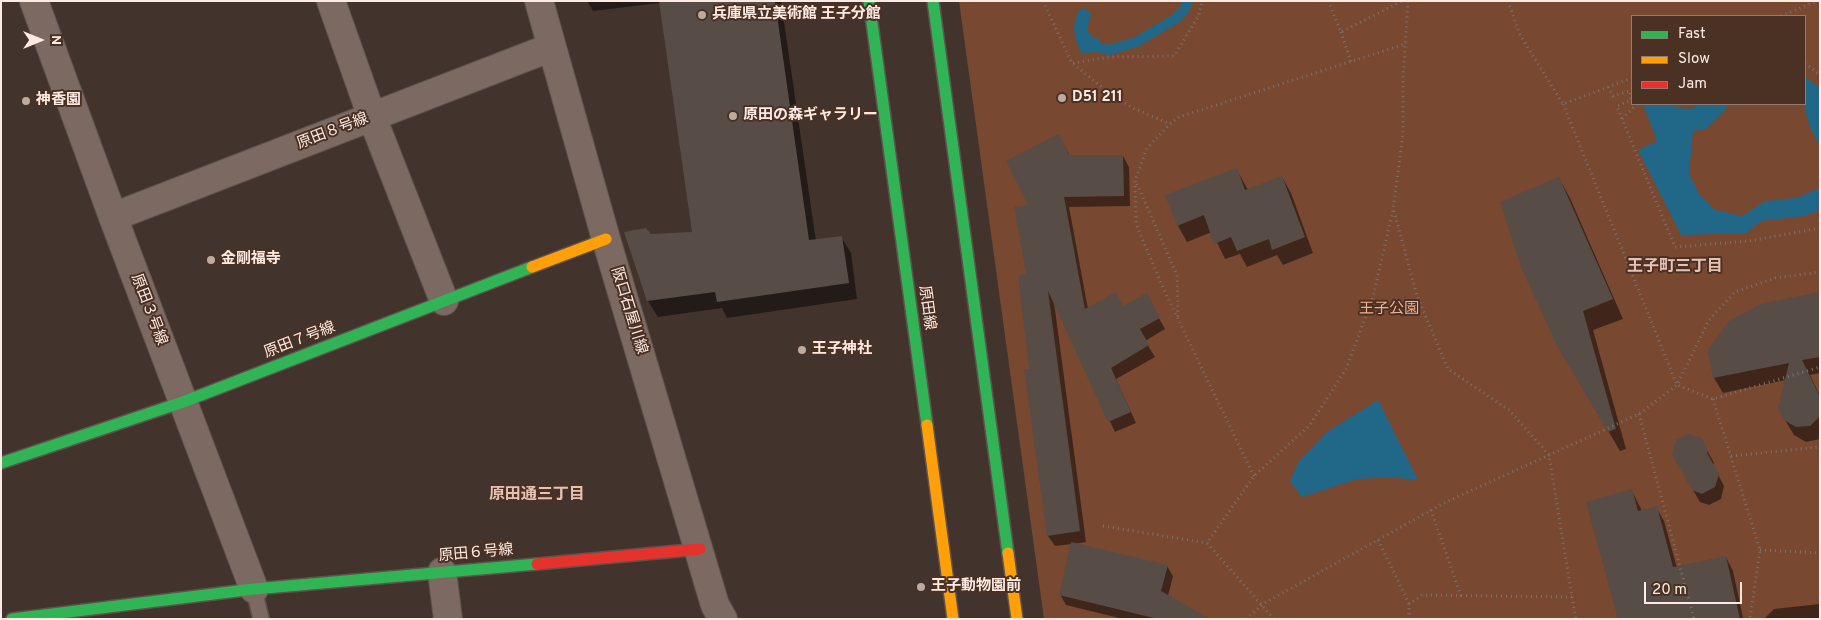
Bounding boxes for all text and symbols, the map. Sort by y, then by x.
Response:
place label: 兵庫県立美術館 王子分館 [712,6,881,24]
marker: 兵庫県立美術館 王子分館 [696,9,708,21]
north arrow [15,15,65,65]
legend [1631,15,1806,105]
text: Fast [1678,25,1706,44]
text: N [47,35,64,45]
text: Slow [1678,50,1710,69]
text: Jam [1678,75,1707,94]
place label: D51 211 [1072,89,1123,107]
place label: 神香園 [36,92,81,110]
marker: D51 211 [1056,92,1068,104]
marker: 神香園 [20,95,32,107]
place label: 原田の森ギャラリー [743,107,878,125]
street label: 原田８号線 [295,110,371,154]
marker: 原田の森ギャラリー [727,110,739,122]
place label: 金剛福寺 [221,251,281,269]
marker: 金剛福寺 [205,254,217,266]
district label: 王子町三丁目 [1627,258,1723,278]
street label: 阪口石屋川線 [606,265,650,357]
street label: 原田３号線 [126,272,170,348]
street label: 原田線 [914,284,938,332]
park label: 王子公園 [1359,301,1419,319]
street label: 原田７号線 [262,319,338,363]
place label: 王子神社 [812,341,872,359]
marker: 王子神社 [796,344,808,356]
district label: 原田通三丁目 [489,486,585,506]
street label: 原田６号線 [438,542,514,566]
scale bar [1646,572,1744,604]
place label: 王子動物園前 [931,578,1021,596]
marker: 王子動物園前 [915,581,927,593]
text: 20 m [1652,581,1687,600]

